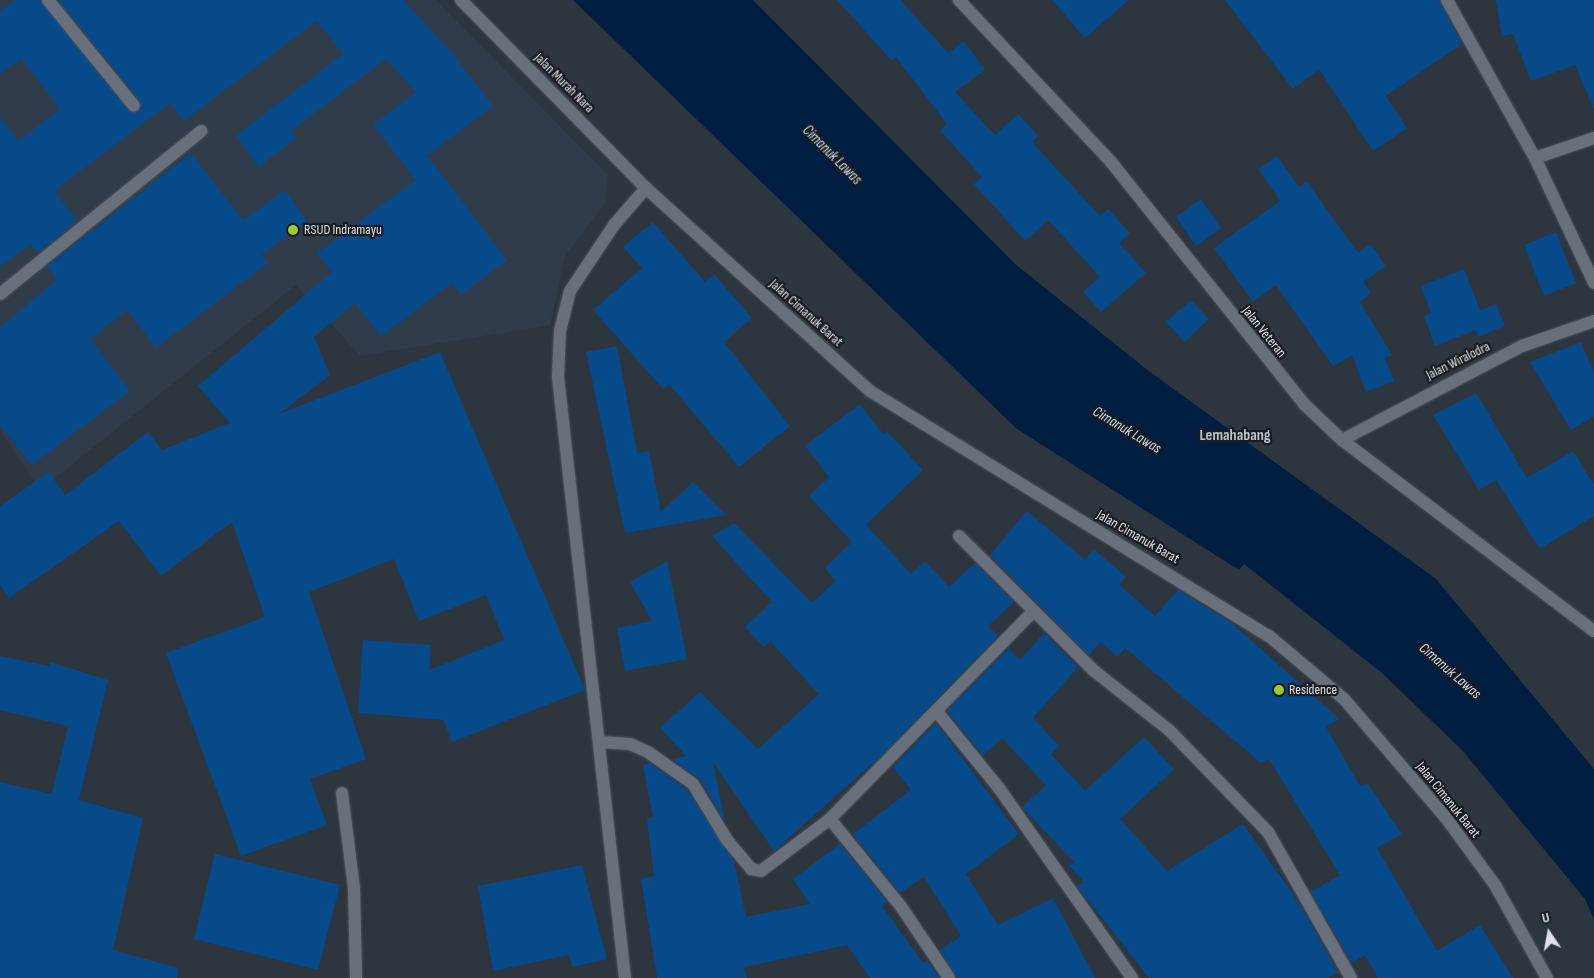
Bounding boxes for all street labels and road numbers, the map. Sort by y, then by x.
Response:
street label: Jalan Murah Nara [531,50,597,116]
street label: Jalan Cimanuk Barat [766,276,846,350]
street label: Jalan Veteran [1238,303,1290,361]
street label: Jalan Wiralodra [1423,338,1493,384]
street label: Jalan Cimanuk Barat [1094,507,1182,567]
street label: Jalan Cimanuk Barat [1412,759,1484,841]

